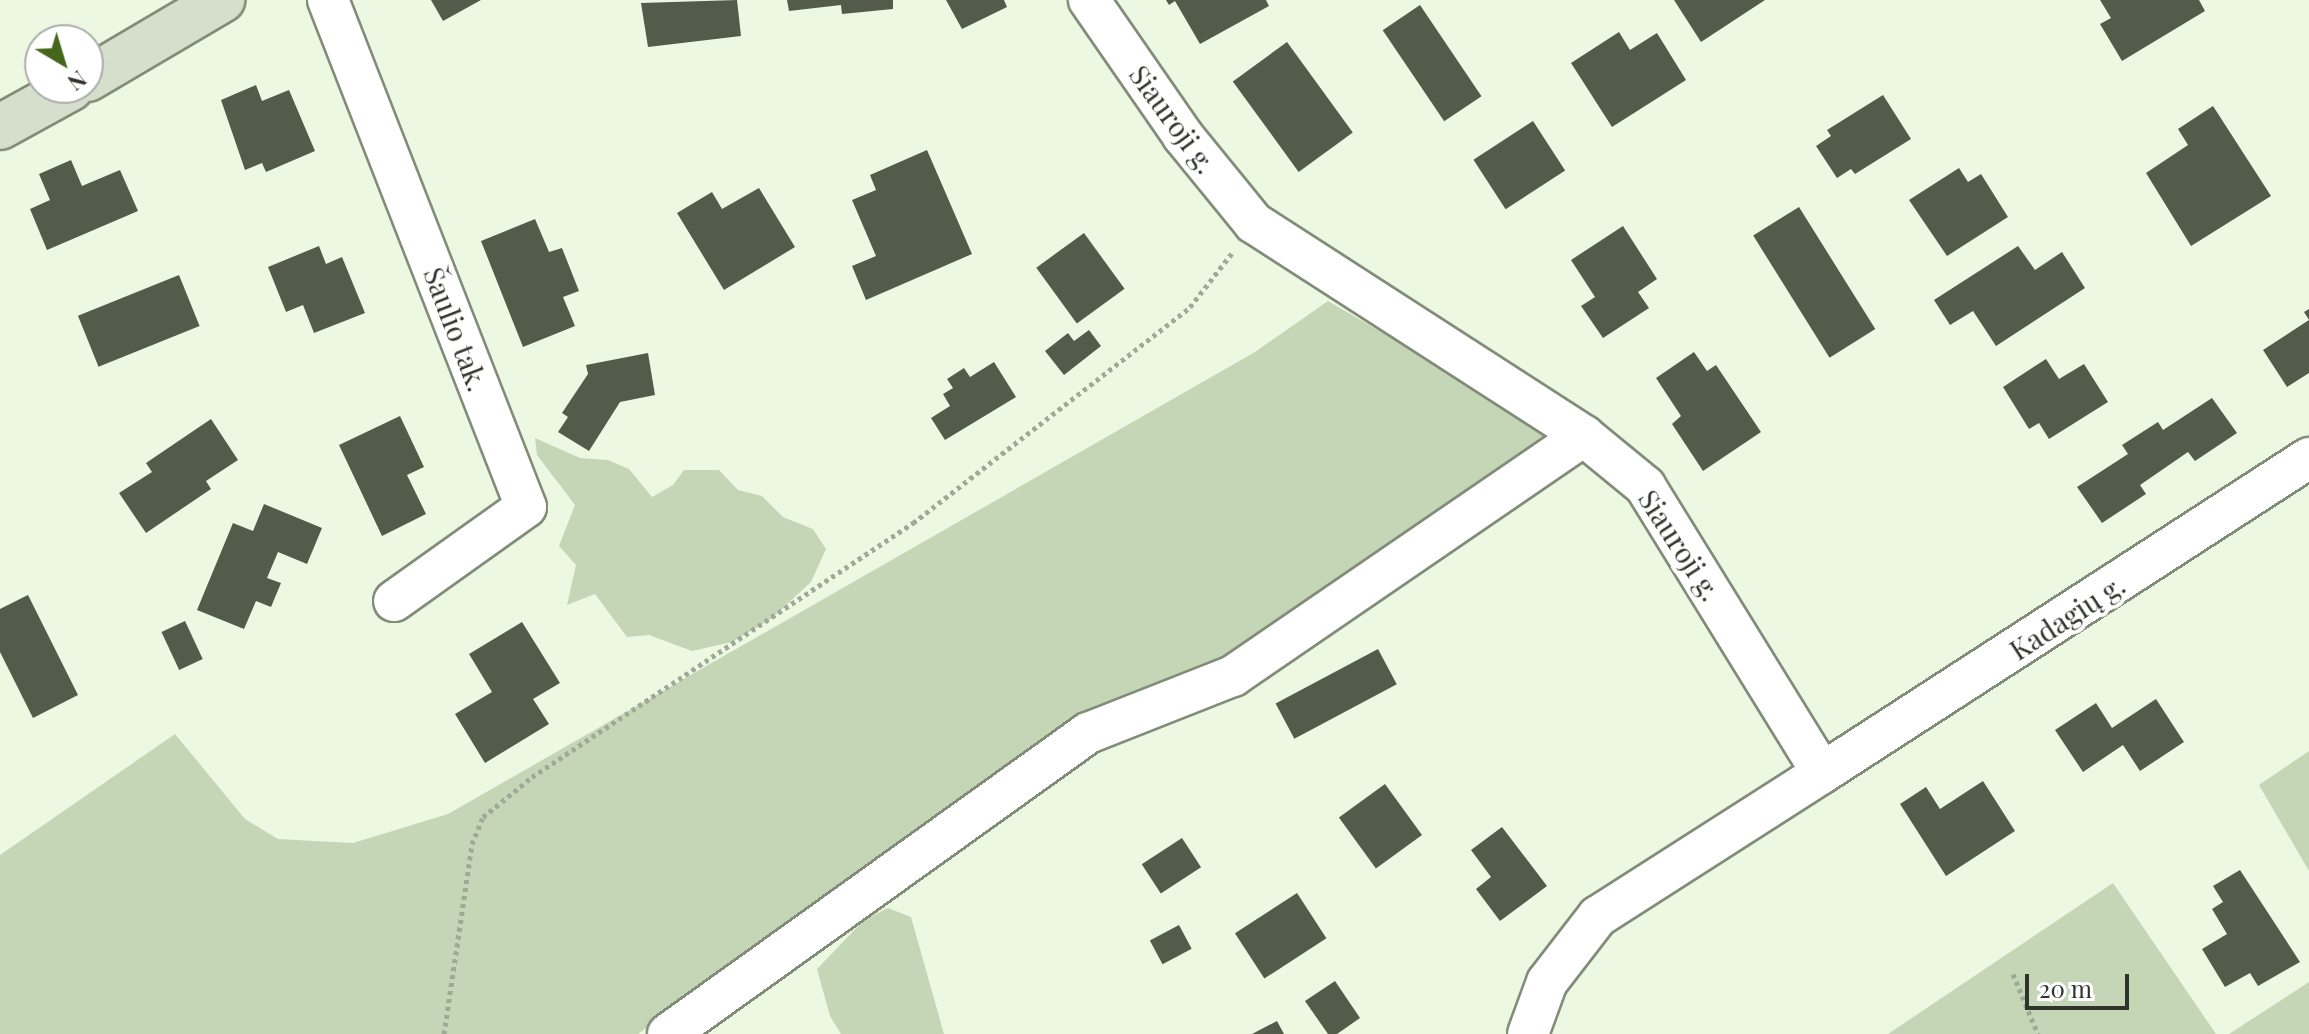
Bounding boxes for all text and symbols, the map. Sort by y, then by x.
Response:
north arrow [24,24,104,104]
street label: Siauroji g. [1123,58,1223,180]
text: N [62,65,93,98]
street label: Šaulio tak. [417,262,495,396]
street label: Siauroji g. [1632,483,1728,607]
street label: Kadagių g. [2003,567,2131,667]
scale bar [2029,958,2133,1008]
text: 20 m [2039,972,2092,1004]

